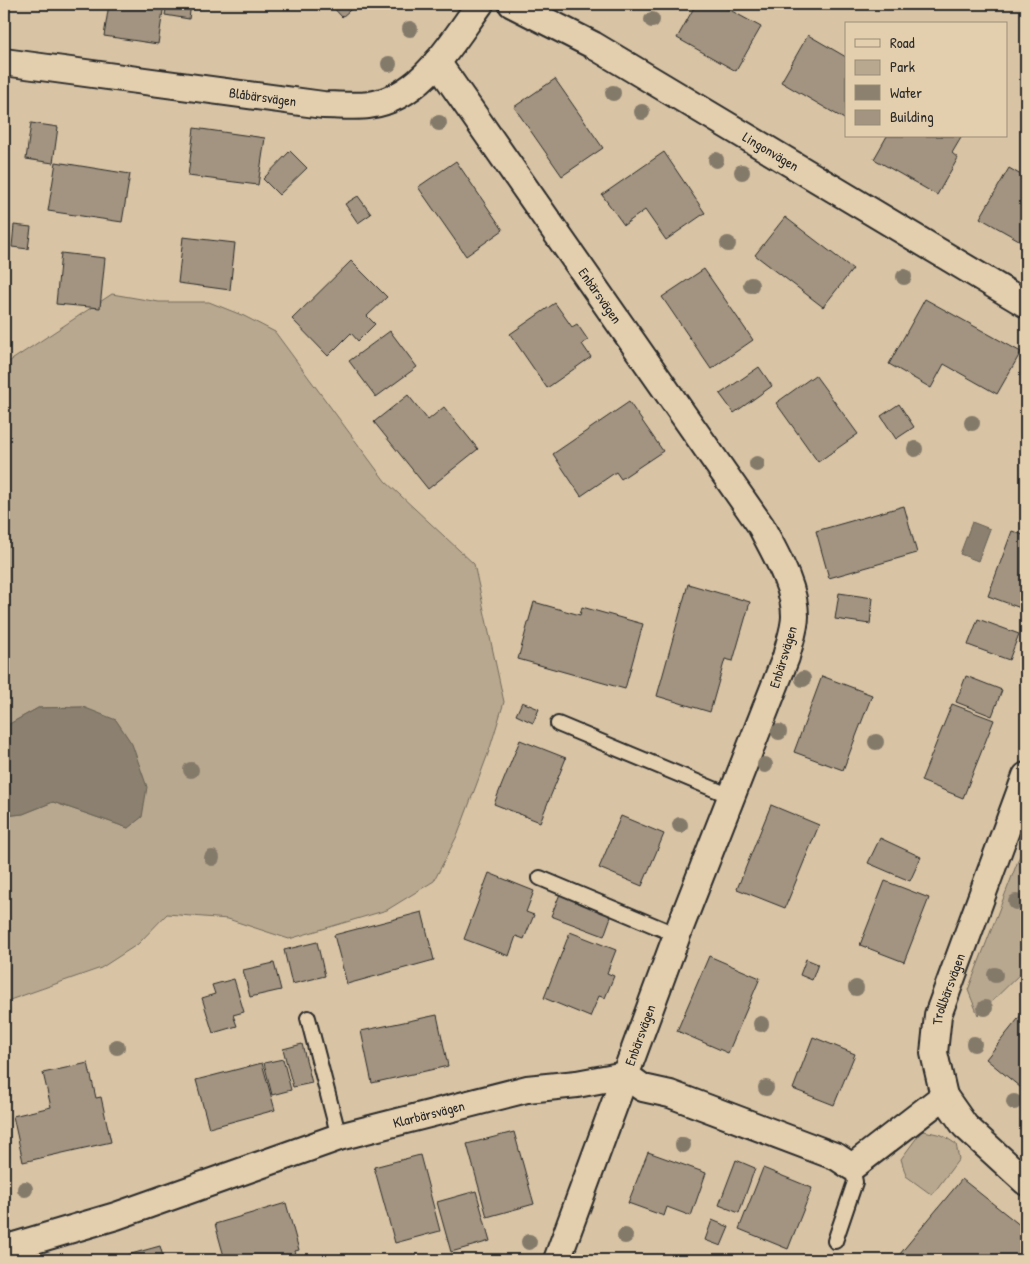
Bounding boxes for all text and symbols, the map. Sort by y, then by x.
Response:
legend [845,22,1008,138]
text: Road [890,32,915,53]
text: Park [890,56,915,77]
street label: Blåbärsvägen [228,82,298,110]
text: Water [890,82,922,103]
text: Building [890,106,934,127]
street label: Lingonvägen [740,127,803,175]
street label: Enbärsvägen [575,264,627,327]
street label: Enbärsvägen [764,624,802,690]
street label: Trollbärsvägen [927,950,969,1026]
street label: Enbärsvägen [620,1002,660,1068]
street label: Klarbärsvägen [391,1095,467,1132]

